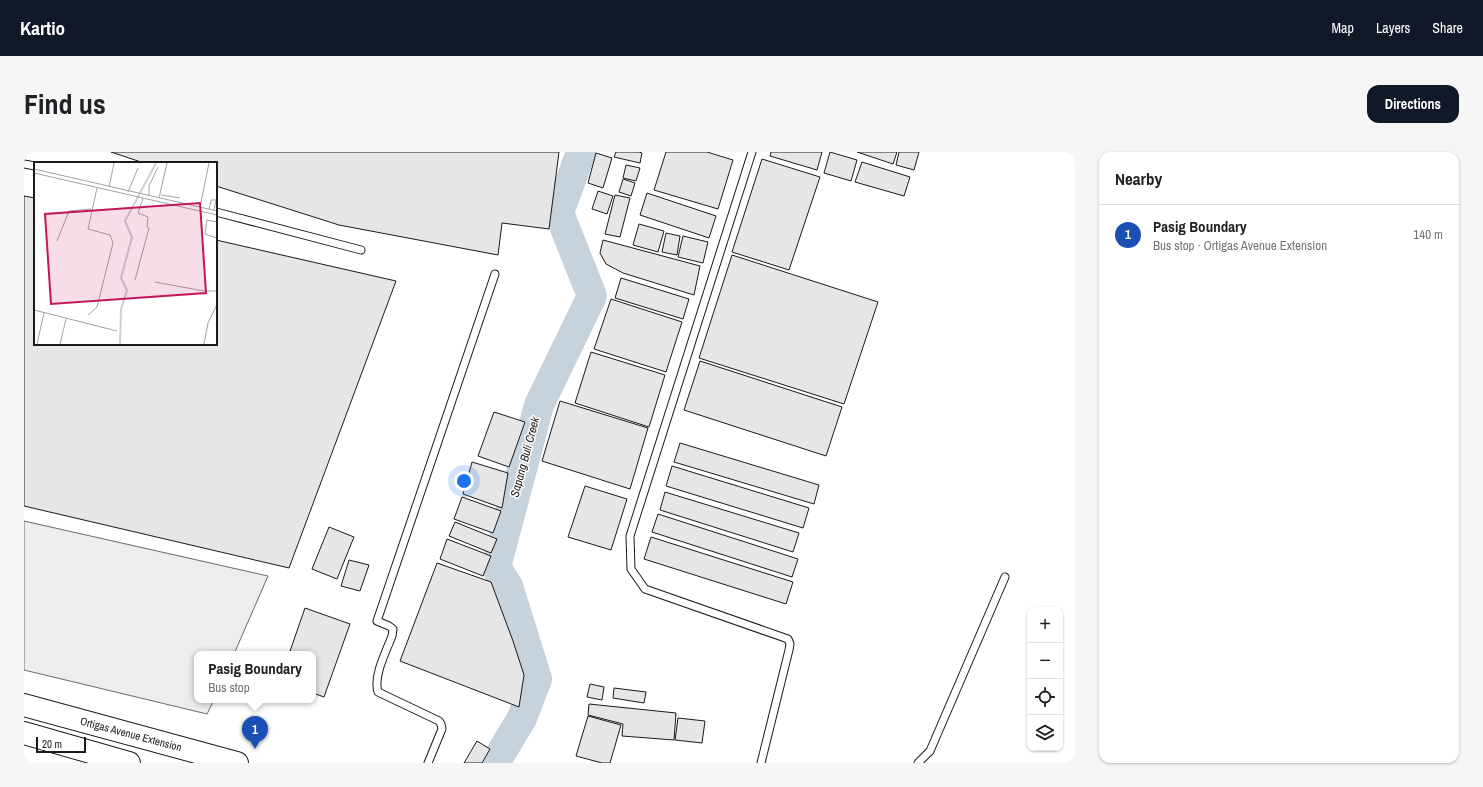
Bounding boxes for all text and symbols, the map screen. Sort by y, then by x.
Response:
text: Kartio [20,15,65,41]
text: Map [1332,19,1354,37]
text: Layers [1376,19,1410,37]
text: Share [1432,19,1463,37]
text: Find us [24,85,106,123]
button: Directions [1367,85,1459,123]
inset map [34,162,217,345]
text: Nearby [1115,167,1162,190]
text: Pasig Boundary [1153,216,1247,237]
text: 1 [1125,226,1131,243]
text: 140 m [1413,226,1443,243]
text: Bus stop · Ortigas Avenue Extension [1153,237,1327,254]
water label: Sapang Buli Creek [507,414,544,499]
your location [454,471,474,491]
map controls [1027,607,1063,751]
button: + [1027,607,1063,643]
button: − [1027,643,1063,679]
popup [194,651,316,703]
text: Pasig Boundary [208,658,302,679]
text: Bus stop [208,679,250,696]
button: locate [1027,679,1063,715]
street label: Ortigas Avenue Extension [79,714,183,754]
button: layers [1027,715,1063,751]
pin: 1 [242,716,268,749]
scale bar [36,735,86,754]
text: 20 m [42,737,62,751]

